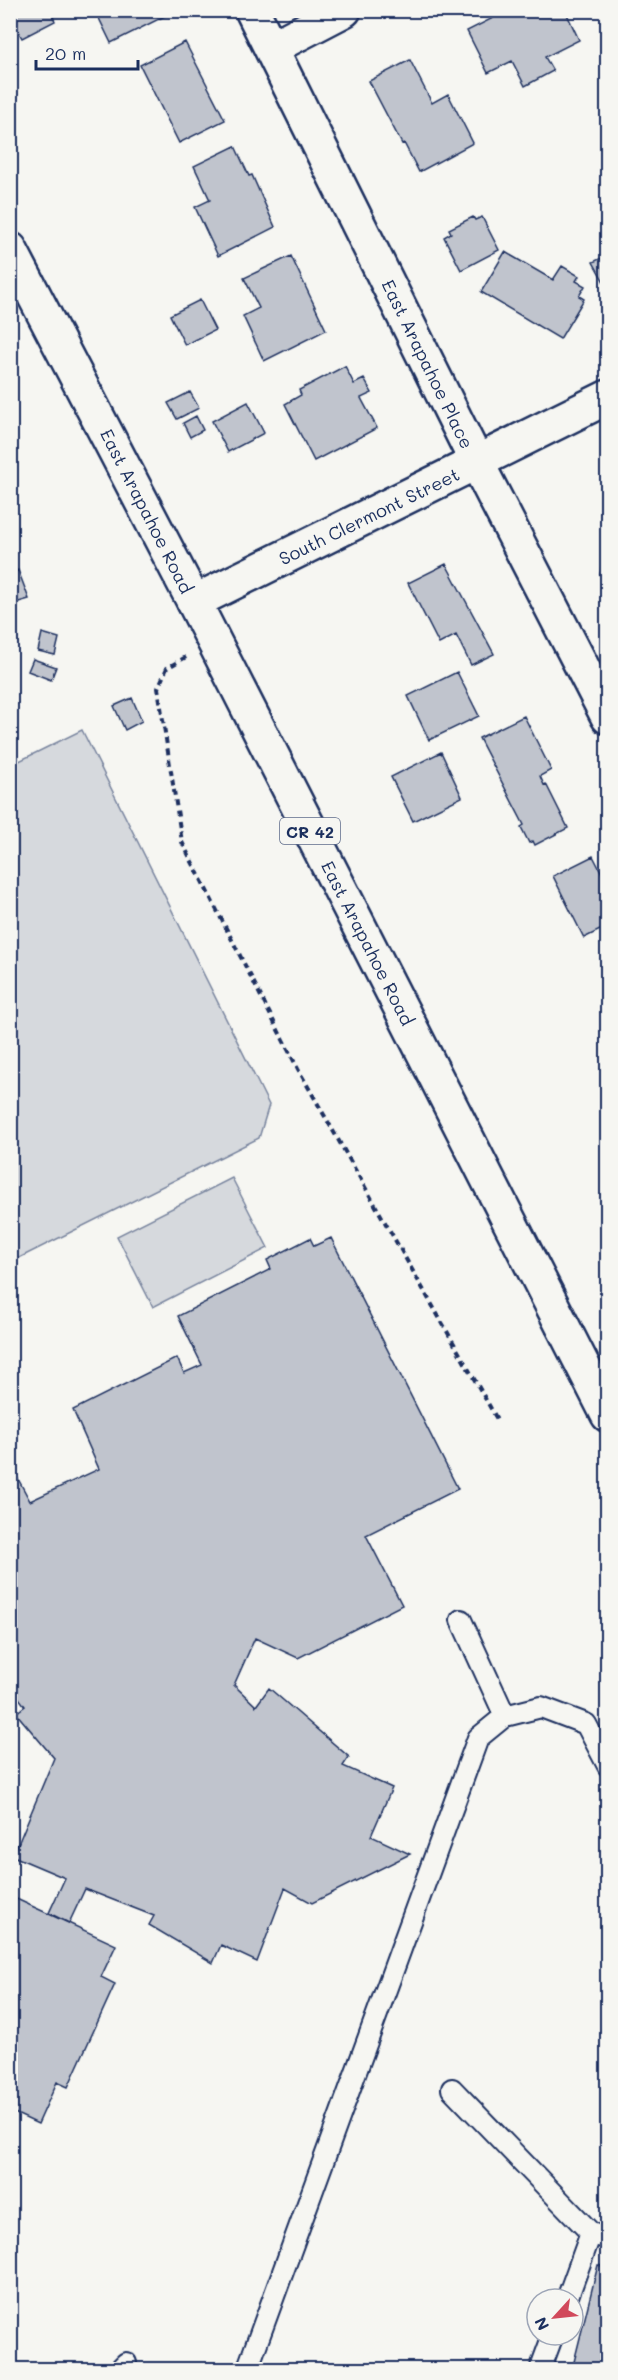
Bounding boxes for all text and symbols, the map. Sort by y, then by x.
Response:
scale bar [36,33,138,71]
text: 20 m [45,41,86,65]
street label: East Arapahoe Place [377,276,479,452]
street label: East Arapahoe Road [95,425,199,597]
street label: South Clermont Street [275,462,463,570]
road number: CR 42 [280,818,340,844]
street label: East Arapahoe Road [316,857,420,1029]
north arrow [525,2287,585,2347]
text: N [529,2314,553,2334]

